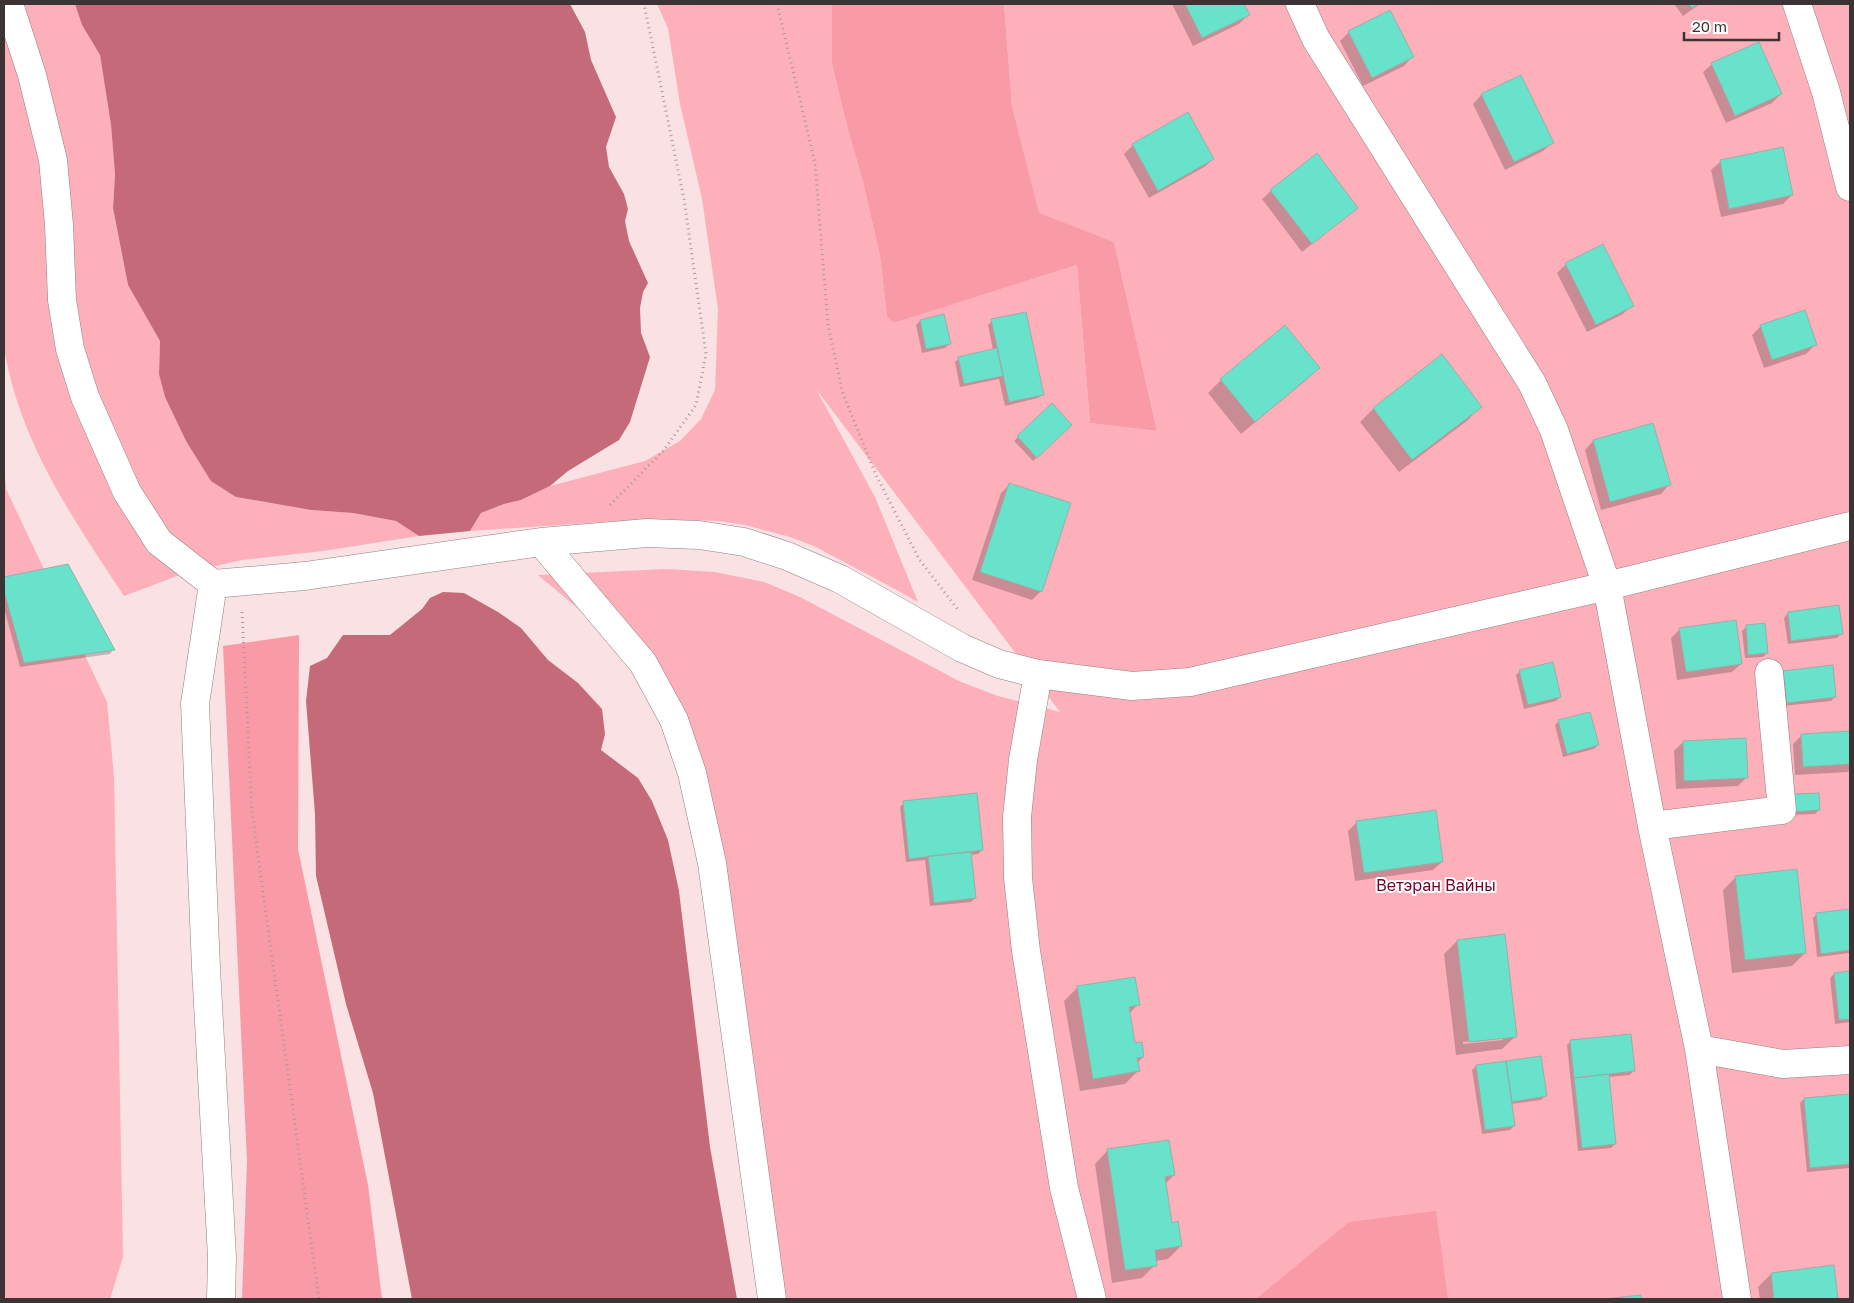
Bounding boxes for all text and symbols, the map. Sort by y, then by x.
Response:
scale bar [1684,10,1779,42]
text: 20 m [1692,17,1727,35]
park label: Ветэран Вайны [1376,875,1496,895]

